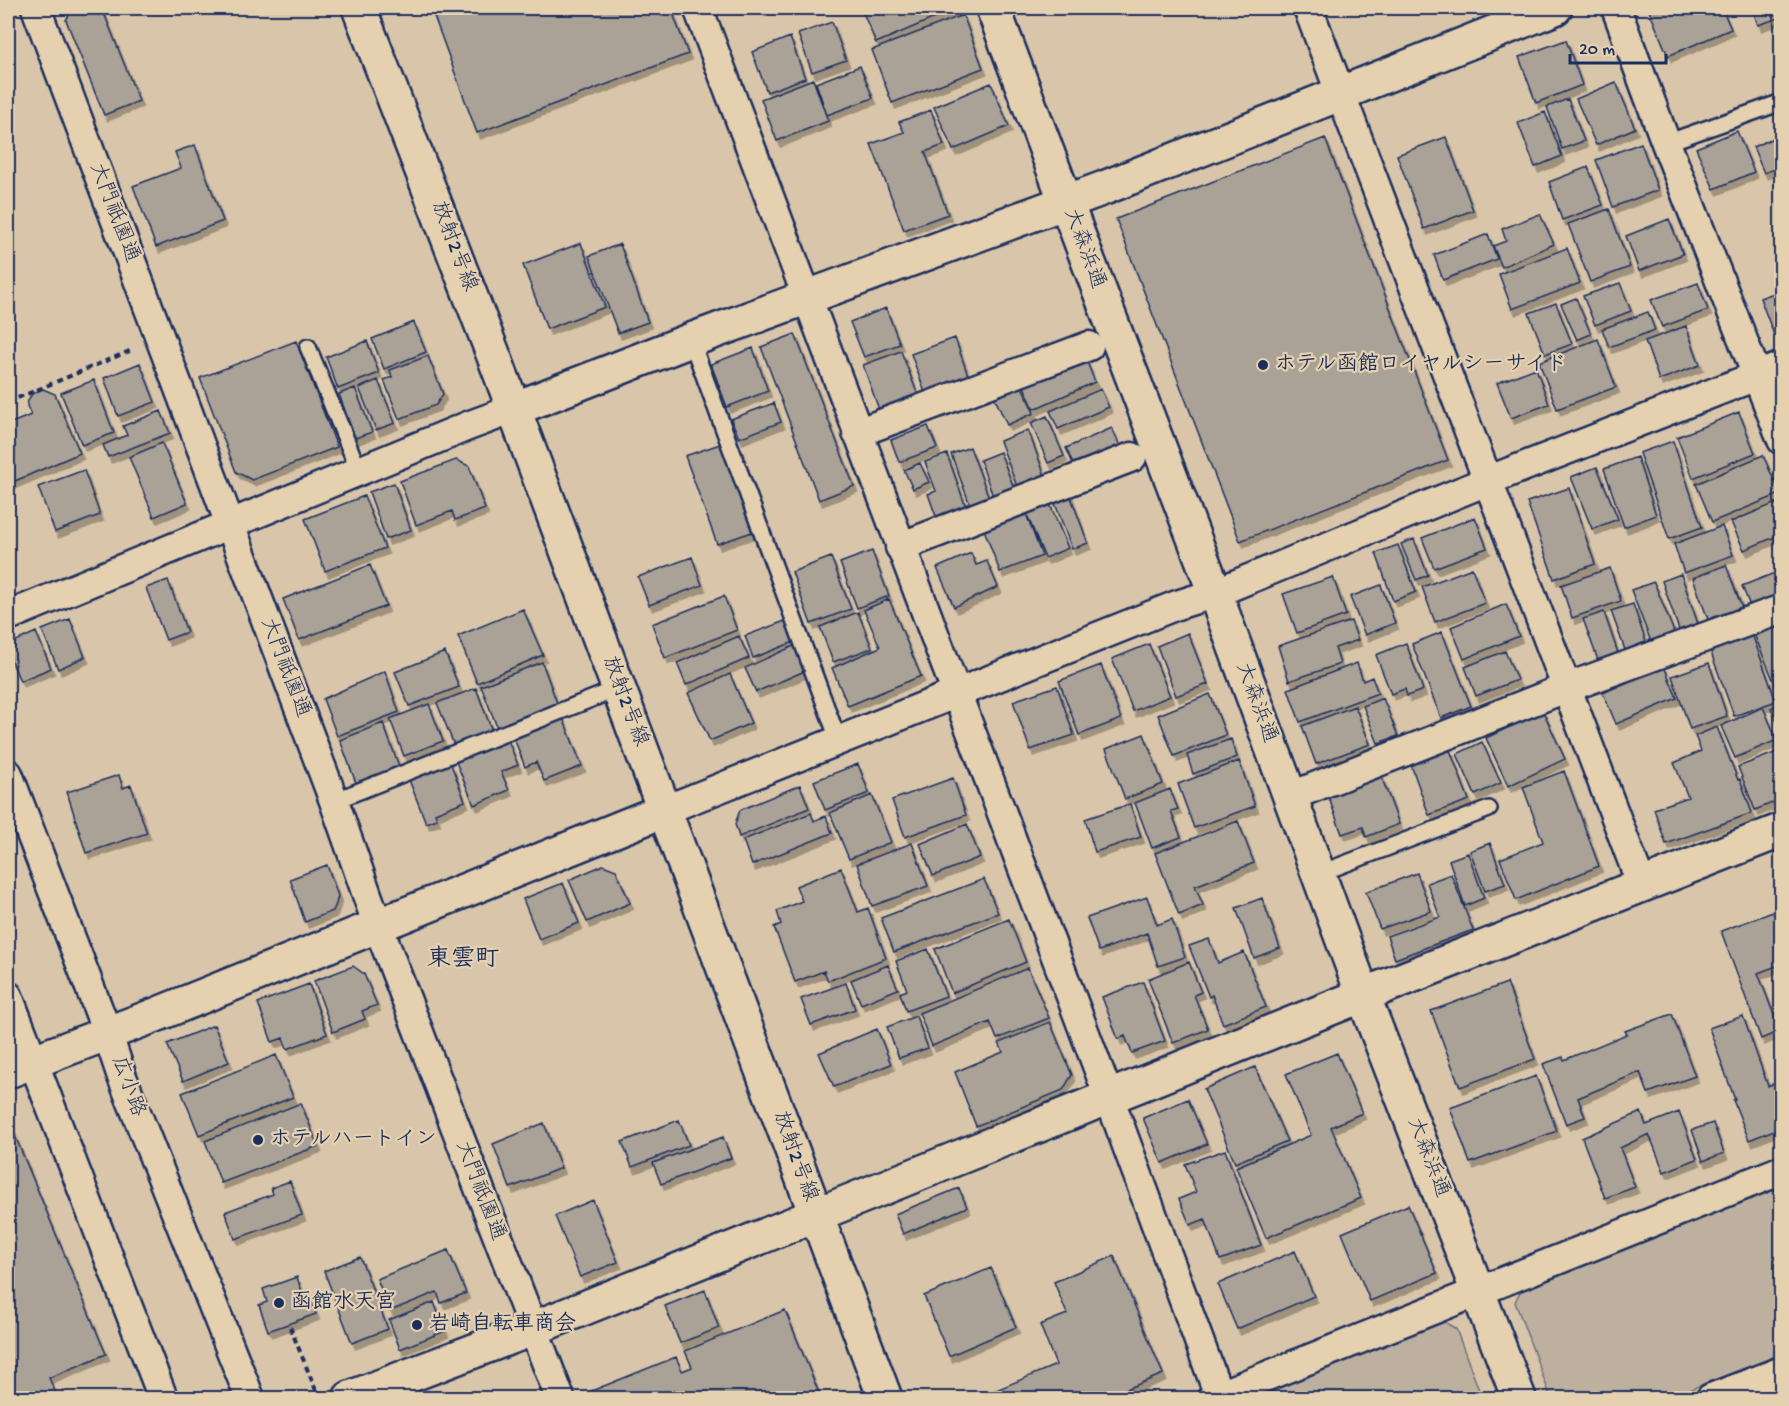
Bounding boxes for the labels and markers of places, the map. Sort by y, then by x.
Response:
place label: ホテル函館ロイヤルシーサイド [1275,352,1567,378]
marker: ホテル函館ロイヤルシーサイド [1256,358,1270,372]
place label: ホテルハートイン [270,1128,437,1153]
marker: ホテルハートイン [251,1133,265,1147]
place label: 函館水天宮 [291,1289,396,1316]
marker: 函館水天宮 [272,1296,286,1310]
place label: 岩崎自転車商会 [429,1311,576,1338]
marker: 岩崎自転車商会 [410,1318,424,1332]

